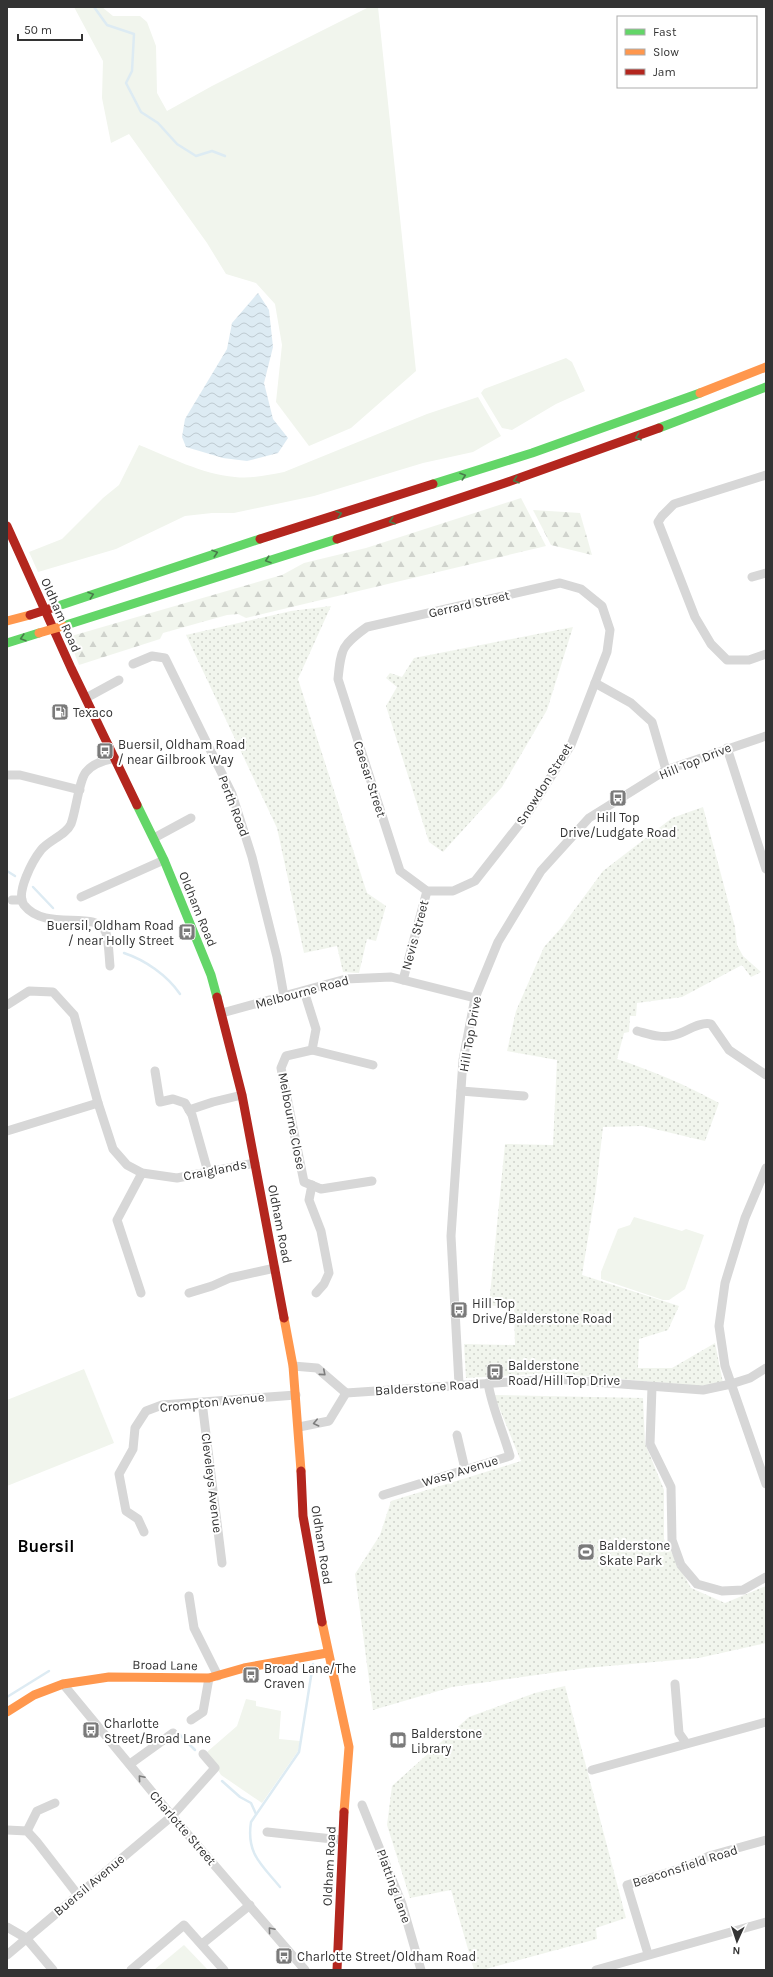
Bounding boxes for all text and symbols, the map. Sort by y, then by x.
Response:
scale bar [18,16,82,42]
legend [617,16,757,88]
text: 50 m [24,23,52,37]
text: Fast [653,25,677,39]
text: Slow [653,45,679,59]
text: Jam [653,65,676,79]
one-way arrow [635,432,642,440]
one-way arrow [459,472,466,481]
one-way arrow [512,475,519,484]
one-way arrow [335,510,342,519]
one-way arrow [389,516,396,524]
one-way arrow [211,549,218,558]
one-way arrow [265,555,272,564]
street label: Oldham Road [38,575,84,655]
street label: Gerrard Street [427,587,511,621]
one-way arrow [88,591,95,599]
one-way arrow [20,633,27,642]
fuel station icon: Texaco [50,702,70,722]
place label: Texaco [73,705,113,720]
place label: Buersil, Oldham Road / near Gilbrook Way [118,737,245,767]
street label: Caesar Street [351,739,389,819]
street label: Snowdon Street [513,740,575,828]
street label: Hill Top Drive [657,740,734,782]
bus stop icon: Buersil, Oldham Road / near Gilbrook Way [95,741,115,761]
street label: Perth Road [215,773,253,839]
bus stop icon: Hill Top Drive/Ludgate Road [608,788,628,808]
place label: Hill Top Drive/Ludgate Road [560,810,676,840]
street label: Oldham Road [176,869,220,949]
street label: Nevis Street [398,898,432,972]
place label: Buersil, Oldham Road / near Holly Street [47,918,174,948]
bus stop icon: Buersil, Oldham Road / near Holly Street [177,922,197,942]
street label: Melbourne Road [254,972,350,1012]
street label: Hill Top Drive [456,995,484,1073]
street label: Melbourne Close [275,1071,309,1171]
street label: Craiglands [182,1156,248,1183]
street label: Oldham Road [265,1183,295,1265]
place label: Hill Top Drive/Balderstone Road [472,1296,612,1326]
bus stop icon: Hill Top Drive/Balderstone Road [449,1300,469,1320]
place label: Balderstone Road/Hill Top Drive [508,1358,620,1388]
bus stop icon: Balderstone Road/Hill Top Drive [485,1362,505,1382]
one-way arrow [318,1368,325,1375]
street label: Balderstone Road [374,1376,480,1398]
street label: Crompton Avenue [159,1389,265,1415]
one-way arrow [313,1419,320,1427]
street label: Cleveleys Avenue [198,1432,226,1534]
street label: Wasp Avenue [420,1452,500,1490]
street label: Oldham Road [308,1504,336,1586]
district label: Buersil [17,1536,75,1556]
place label: Balderstone Skate Park [599,1538,671,1568]
sports icon: Balderstone Skate Park [576,1542,596,1562]
street label: Broad Lane [132,1657,198,1673]
place label: Broad Lane/The Craven [264,1661,357,1691]
bus stop icon: Broad Lane/The Craven [241,1665,261,1685]
place label: Charlotte Street/Broad Lane [104,1716,211,1746]
bus stop icon: Charlotte Street/Broad Lane [81,1720,101,1740]
place label: Balderstone Library [411,1726,483,1756]
library icon: Balderstone Library [388,1730,408,1750]
one-way arrow [138,1775,145,1782]
street label: Charlotte Street [147,1788,219,1868]
street label: Oldham Road [319,1826,339,1906]
street label: Beaconsfield Road [630,1842,740,1890]
street label: Platting Lane [374,1847,414,1925]
street label: Buersil Avenue [51,1851,128,1919]
north arrow [717,1921,757,1961]
one-way arrow [269,1927,276,1934]
text: N [732,1944,741,1957]
bus stop icon: Charlotte Street/Oldham Road [274,1946,294,1966]
place label: Charlotte Street/Oldham Road [297,1949,476,1964]

